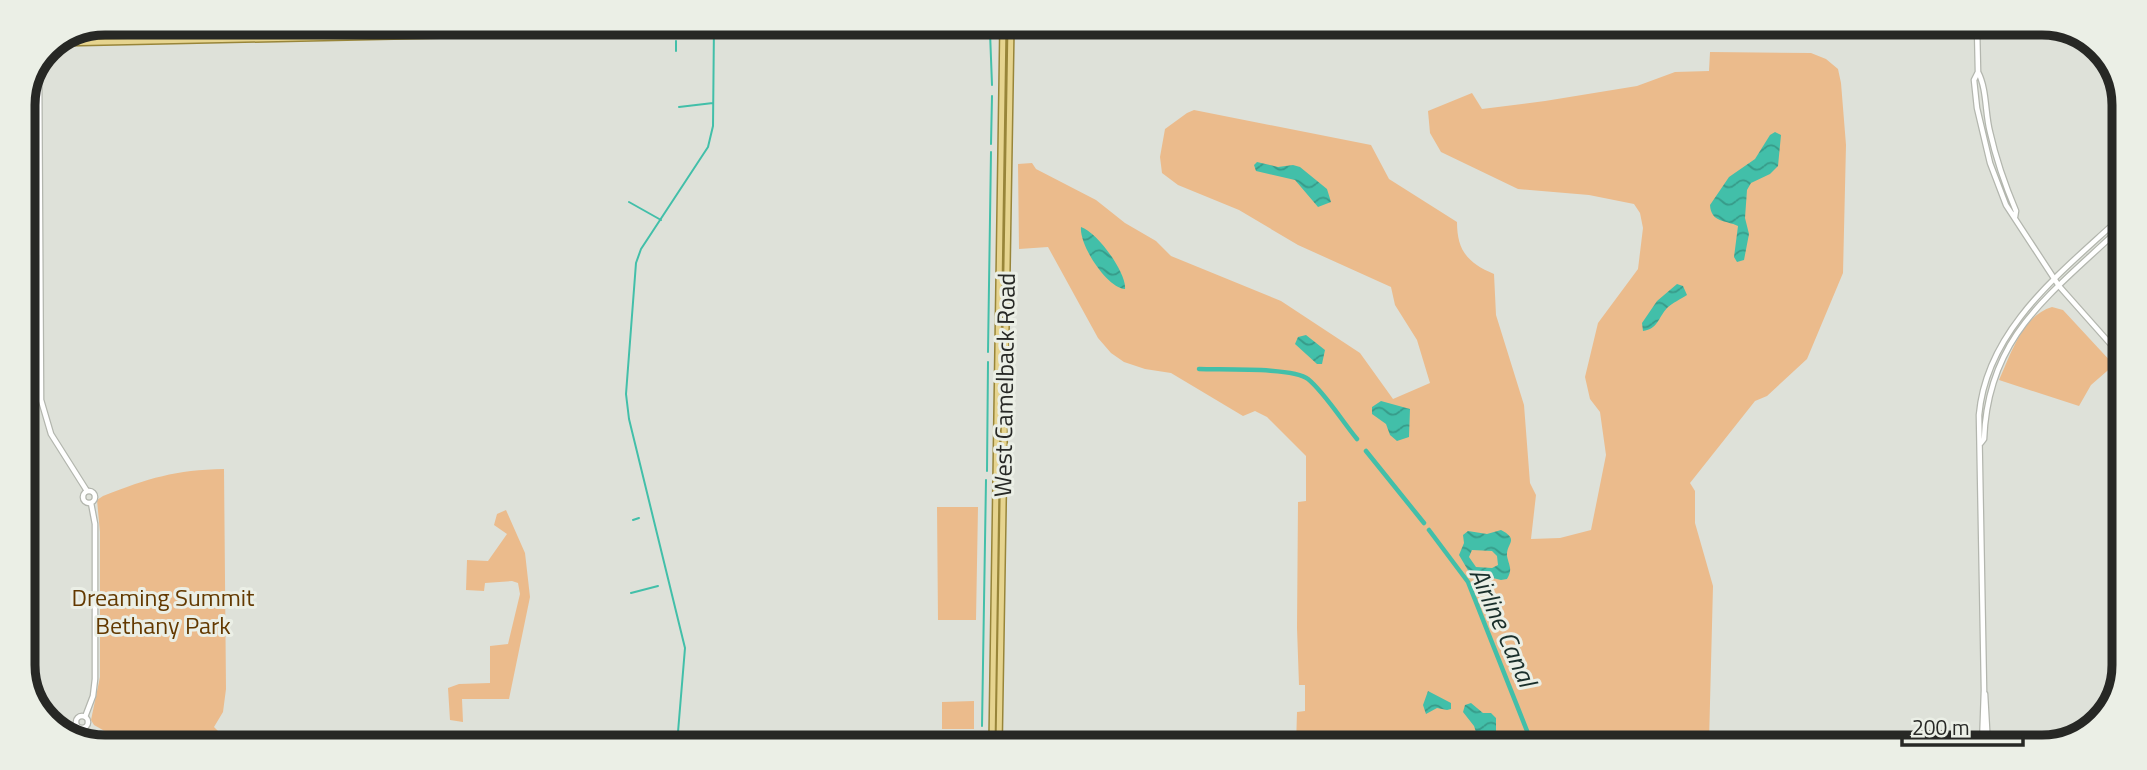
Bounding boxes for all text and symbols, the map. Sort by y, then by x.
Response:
street label: West Camelback Road [984,272,1024,497]
water label: Airline Canal [1460,561,1548,696]
park label: Dreaming Summit Bethany Park [71,579,255,643]
scale bar [1902,704,2023,748]
text: 200 m [1912,711,1969,743]

